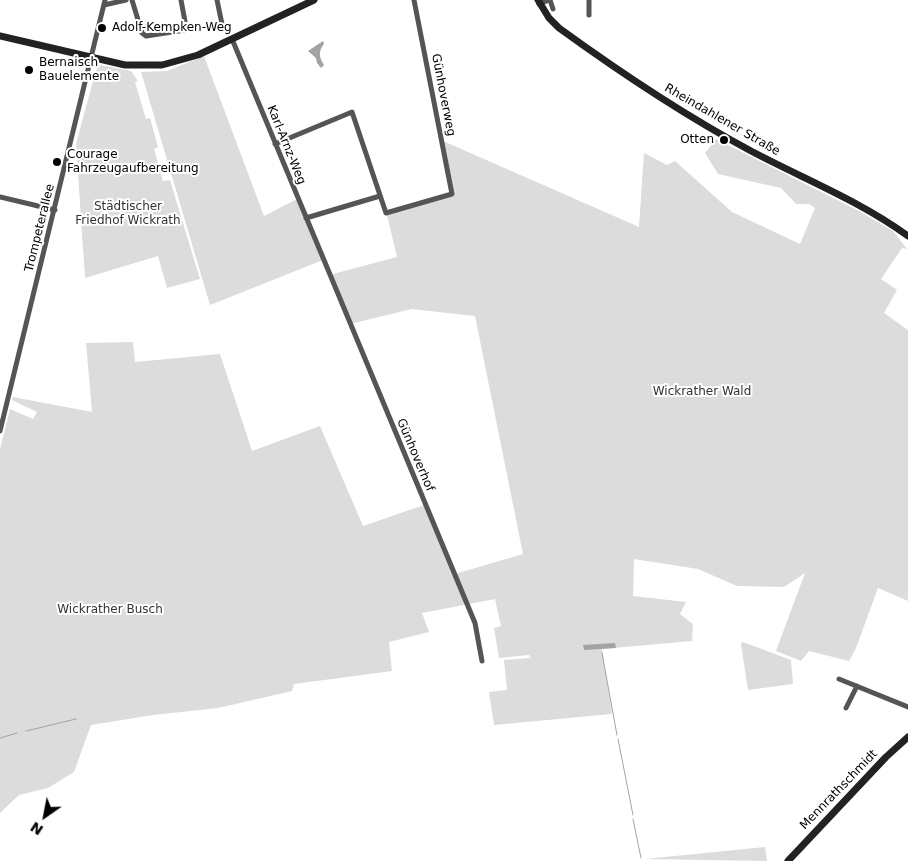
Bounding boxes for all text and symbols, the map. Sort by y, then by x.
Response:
place label: Adolf-Kempken-Weg [112,21,232,35]
marker: Adolf-Kempken-Weg [96,22,108,34]
street label: Günhoverweg [428,53,458,137]
place label: Bernaisch Bauelemente [39,56,119,84]
marker: Bernaisch Bauelemente [23,64,35,76]
street label: Rheindahlener Straße [662,81,782,159]
street label: Karl-Arnz-Weg [264,103,308,187]
place label: Otten [680,133,714,147]
marker: Otten [718,134,730,146]
place label: Courage Fahrzeugaufbereitung [67,148,199,176]
marker: Courage Fahrzeugaufbereitung [51,156,63,168]
street label: Trompeterallee [22,183,58,273]
park label: Städtischer Friedhof Wickrath [75,200,181,228]
park label: Wickrather Wald [653,385,751,399]
street label: Günhoverhof [393,416,437,494]
park label: Wickrather Busch [57,603,163,617]
street label: Mennrathschmidt [797,747,881,833]
north arrow [20,791,70,841]
text: N [28,819,46,838]

